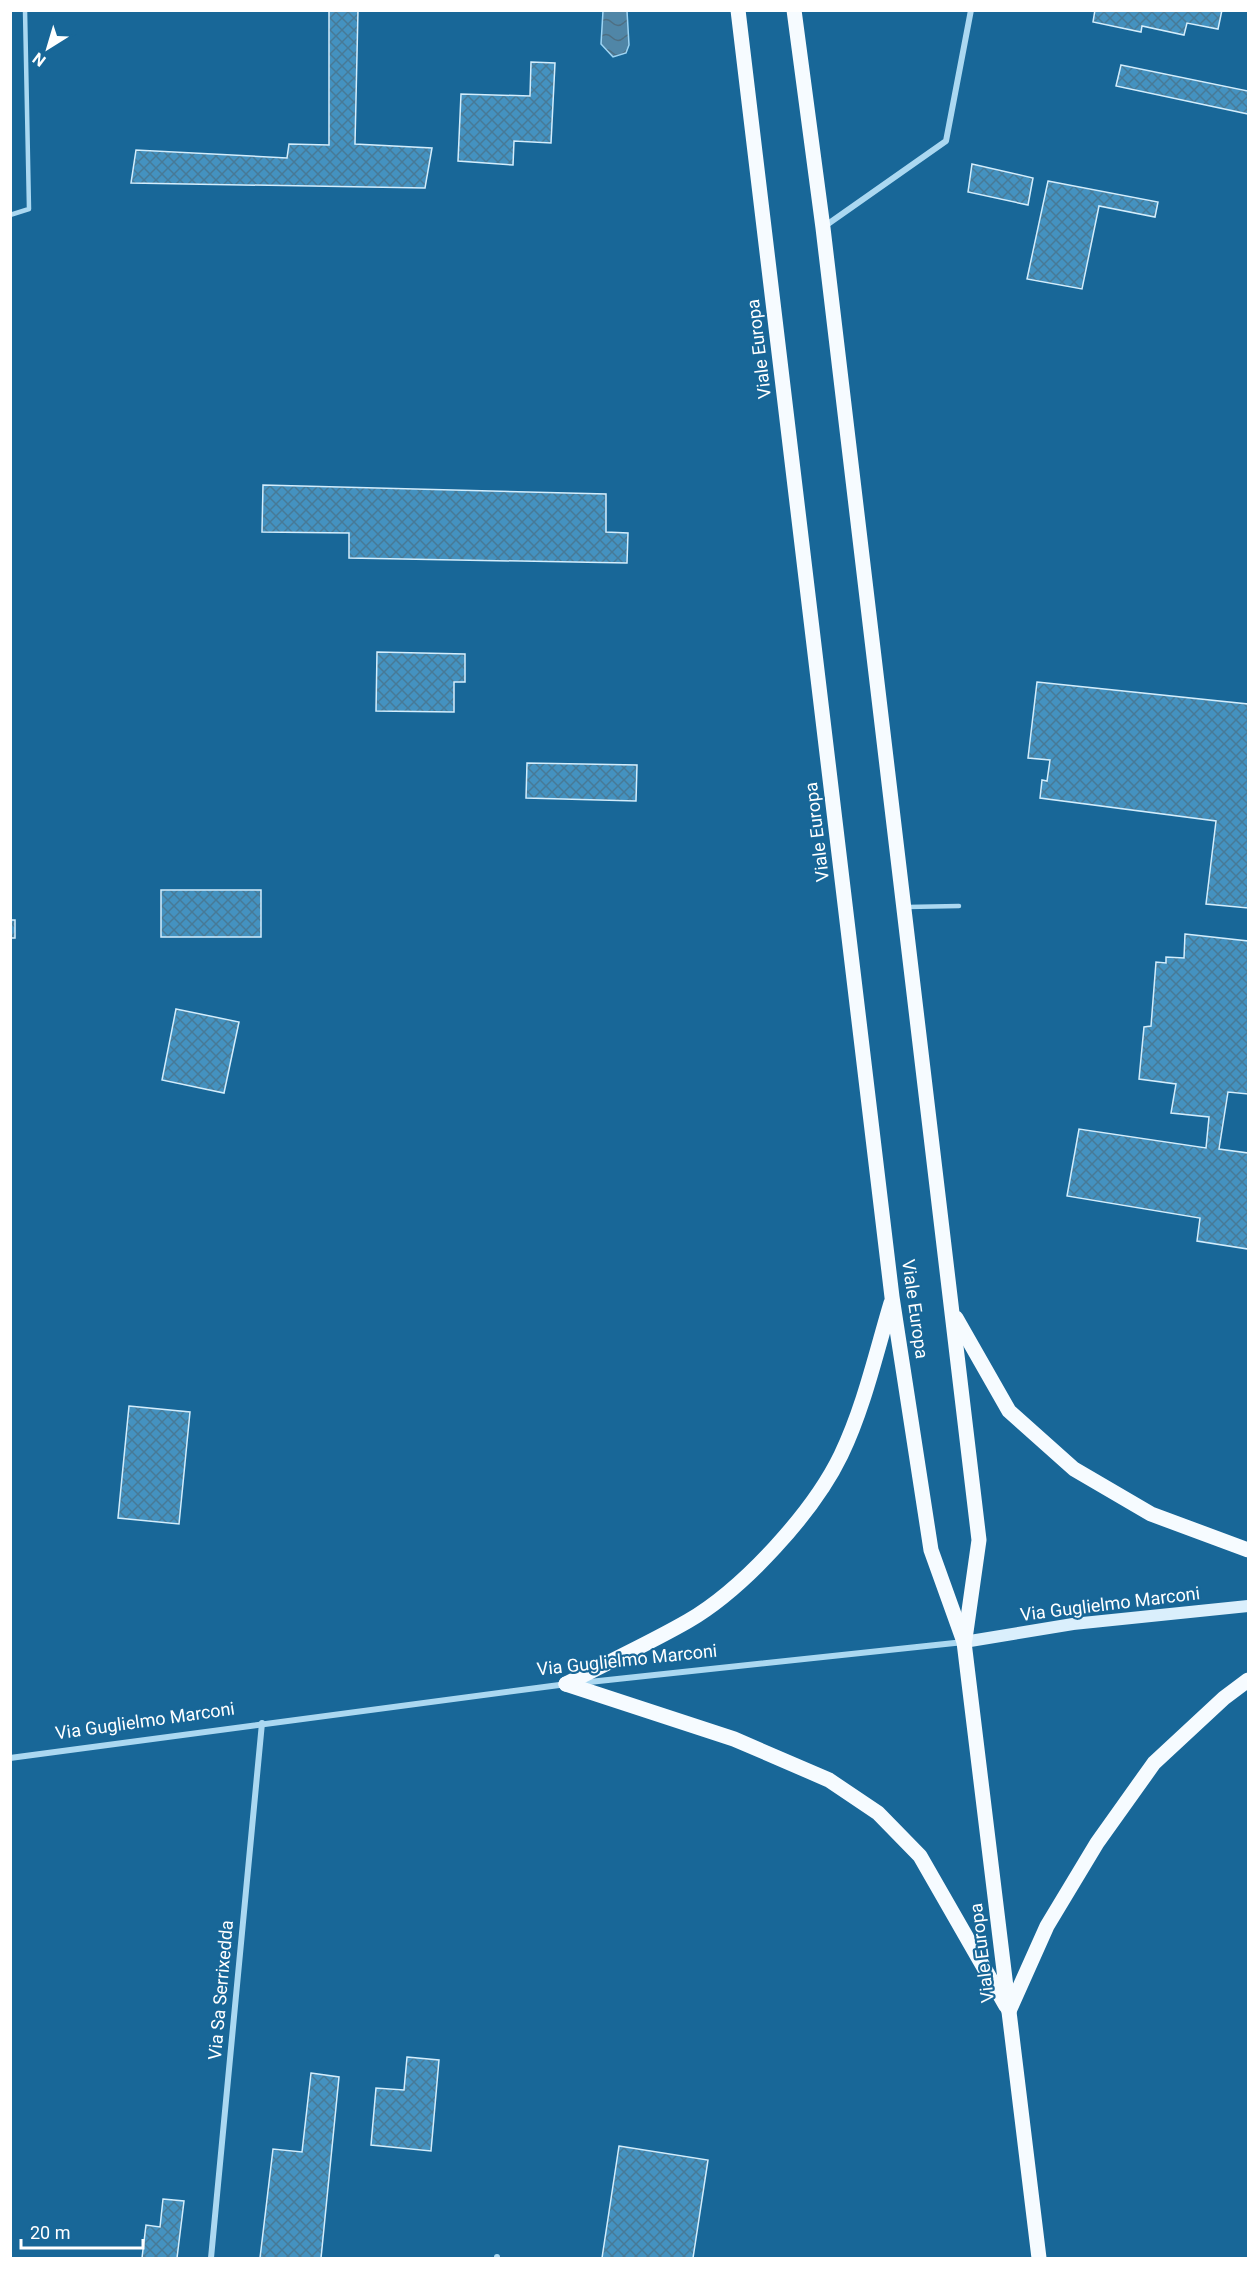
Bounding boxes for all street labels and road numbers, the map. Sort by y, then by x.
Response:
street label: Viale Europa [742,298,775,400]
street label: Viale Europa [800,781,833,883]
street label: Viale Europa [898,1258,933,1360]
street label: Via Guglielmo Marconi [1019,1582,1201,1625]
street label: Via Guglielmo Marconi [536,1640,718,1679]
street label: Via Guglielmo Marconi [54,1698,236,1744]
street label: Viale Europa [965,1902,998,2004]
street label: Via Sa Serrixedda [204,1919,237,2061]

